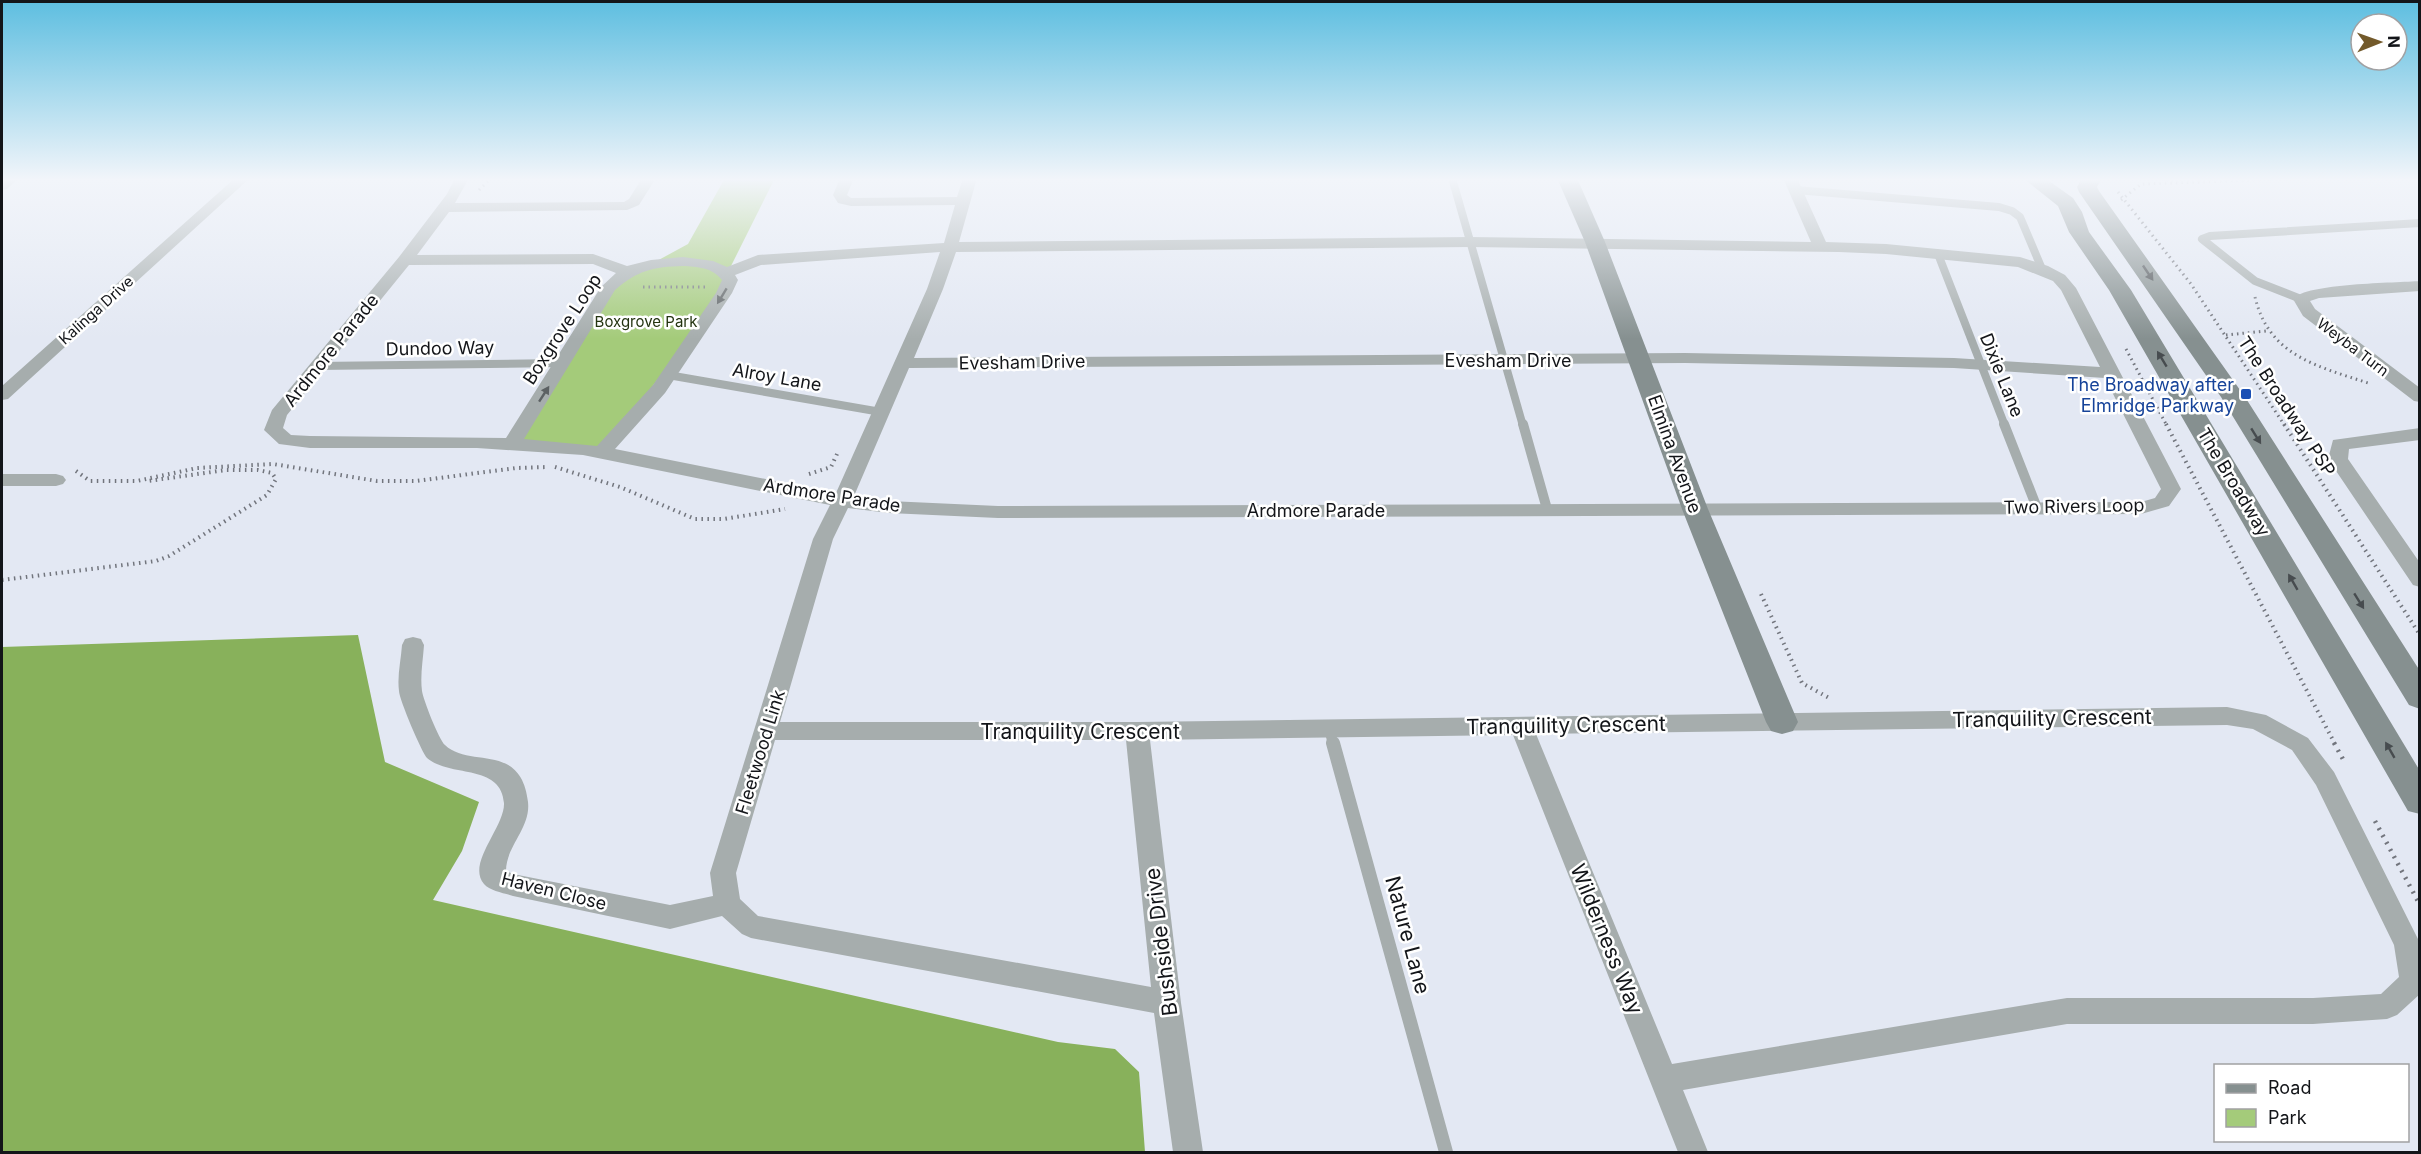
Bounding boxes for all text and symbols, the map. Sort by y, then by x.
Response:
north arrow [2349,12,2409,72]
text: N [2384,35,2404,48]
one-way arrow [2143,265,2154,282]
street label: Boxgrove Loop [518,270,606,388]
street label: Kalinga Drive [55,272,137,348]
one-way arrow [716,288,727,304]
street label: Ardmore Parade [279,290,383,410]
park label: Boxgrove Park [595,312,698,331]
street label: Weyba Turn [2313,314,2393,380]
street label: Dixie Lane [1976,330,2028,420]
street label: The Broadway PSP [2234,332,2340,480]
street label: Dundoo Way [385,337,495,359]
street label: Evesham Drive [958,350,1086,374]
street label: Evesham Drive [1445,350,1571,371]
one-way arrow [2156,351,2167,367]
street label: Alroy Lane [731,359,823,395]
place label: The Broadway after Elmridge Parkway [2067,374,2234,416]
one-way arrow [538,386,549,402]
marker: The Broadway after Elmridge Parkway [2239,387,2253,401]
street label: Elmina Avenue [1644,392,1706,516]
street label: The Broadway [2193,424,2275,540]
one-way arrow [2251,428,2262,444]
street label: Ardmore Parade [762,474,902,516]
street label: Two Rivers Loop [2003,494,2145,518]
street label: Ardmore Parade [1247,500,1385,521]
one-way arrow [2288,573,2298,590]
one-way arrow [2354,593,2365,609]
street label: Fleetwood Link [731,687,789,817]
street label: Tranquility Crescent [1952,704,2152,732]
street label: Tranquility Crescent [1466,711,1666,739]
street label: Tranquility Crescent [980,719,1180,744]
one-way arrow [2386,742,2396,759]
street label: Wilderness Way [1565,860,1649,1018]
street label: Bushside Drive [1140,867,1182,1017]
street label: Haven Close [499,868,609,914]
street label: Nature Lane [1380,873,1436,997]
legend [2214,1064,2409,1142]
text: Road [2268,1077,2311,1098]
text: Park [2268,1107,2307,1128]

